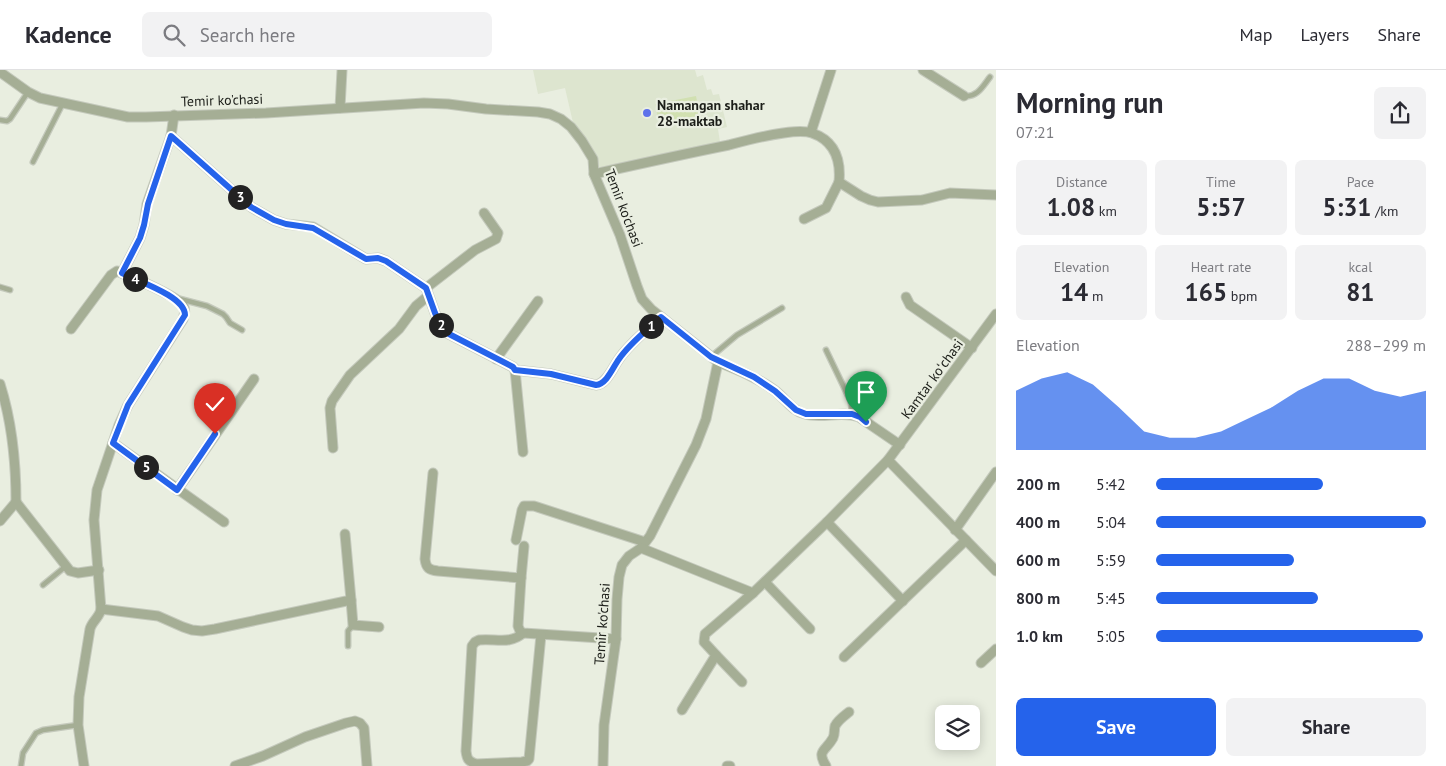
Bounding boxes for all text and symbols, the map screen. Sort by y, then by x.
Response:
search box [142,12,492,57]
text: Kadence [25,19,112,50]
icon: search [160,21,188,49]
text: Search here [200,23,296,47]
text: Map [1240,23,1272,46]
text: Layers [1300,23,1349,46]
text: Share [1377,23,1421,46]
text: Morning run [1016,84,1164,121]
button: share [1374,87,1426,139]
street label: Temir ko'chasi [181,90,263,110]
place label: Namangan shahar 28-maktab [657,96,765,130]
marker: Namangan shahar 28-maktab [641,107,653,119]
text: 07:21 [1016,122,1054,142]
street label: Temir ko'chasi [601,166,647,250]
text: Distance [1056,173,1107,191]
text: Time [1206,173,1236,191]
text: Pace [1347,173,1374,191]
pin: 3 [228,184,252,210]
text: 3 [237,188,244,206]
text: 1.08 [1046,191,1095,223]
text: 5:57 [1196,191,1246,223]
text: 5:31 [1322,191,1372,223]
text: km [1095,202,1117,220]
text: /km [1372,202,1398,220]
text: Elevation [1054,258,1110,276]
text: Heart rate [1191,258,1251,276]
text: kcal [1348,258,1372,276]
pin: 4 [122,266,148,292]
text: 4 [132,270,139,288]
text: 14 [1060,276,1088,308]
text: 165 [1185,276,1227,308]
text: 81 [1346,276,1375,308]
text: m [1088,287,1103,305]
text: bpm [1227,287,1257,305]
pin: 2 [428,312,454,338]
pin: 1 [638,314,664,338]
text: 2 [438,316,445,334]
text: 1 [648,317,655,335]
text: Elevation [1016,335,1080,355]
text: 288–299 m [1346,335,1426,355]
street label: Kamtar koʻchasi [897,336,967,422]
pin [845,371,887,422]
icon: arrive [852,378,880,406]
pin [194,383,236,434]
icon: check [201,390,229,418]
pin: 5 [134,454,158,480]
text: 5 [143,458,150,476]
text: 200 m [1016,474,1060,494]
text: 5:42 [1096,474,1126,494]
text: 400 m [1016,512,1060,532]
text: 5:04 [1096,512,1126,532]
text: 600 m [1016,550,1060,570]
text: 5:59 [1096,550,1126,570]
street label: Temir ko'chasi [590,582,614,666]
text: 800 m [1016,588,1060,608]
text: 5:45 [1096,588,1126,608]
text: 1.0 km [1016,626,1063,646]
text: 5:05 [1096,626,1126,646]
button: Save [1016,698,1216,756]
button: Share [1226,698,1426,756]
map controls [935,705,980,750]
button: layers [935,705,980,750]

